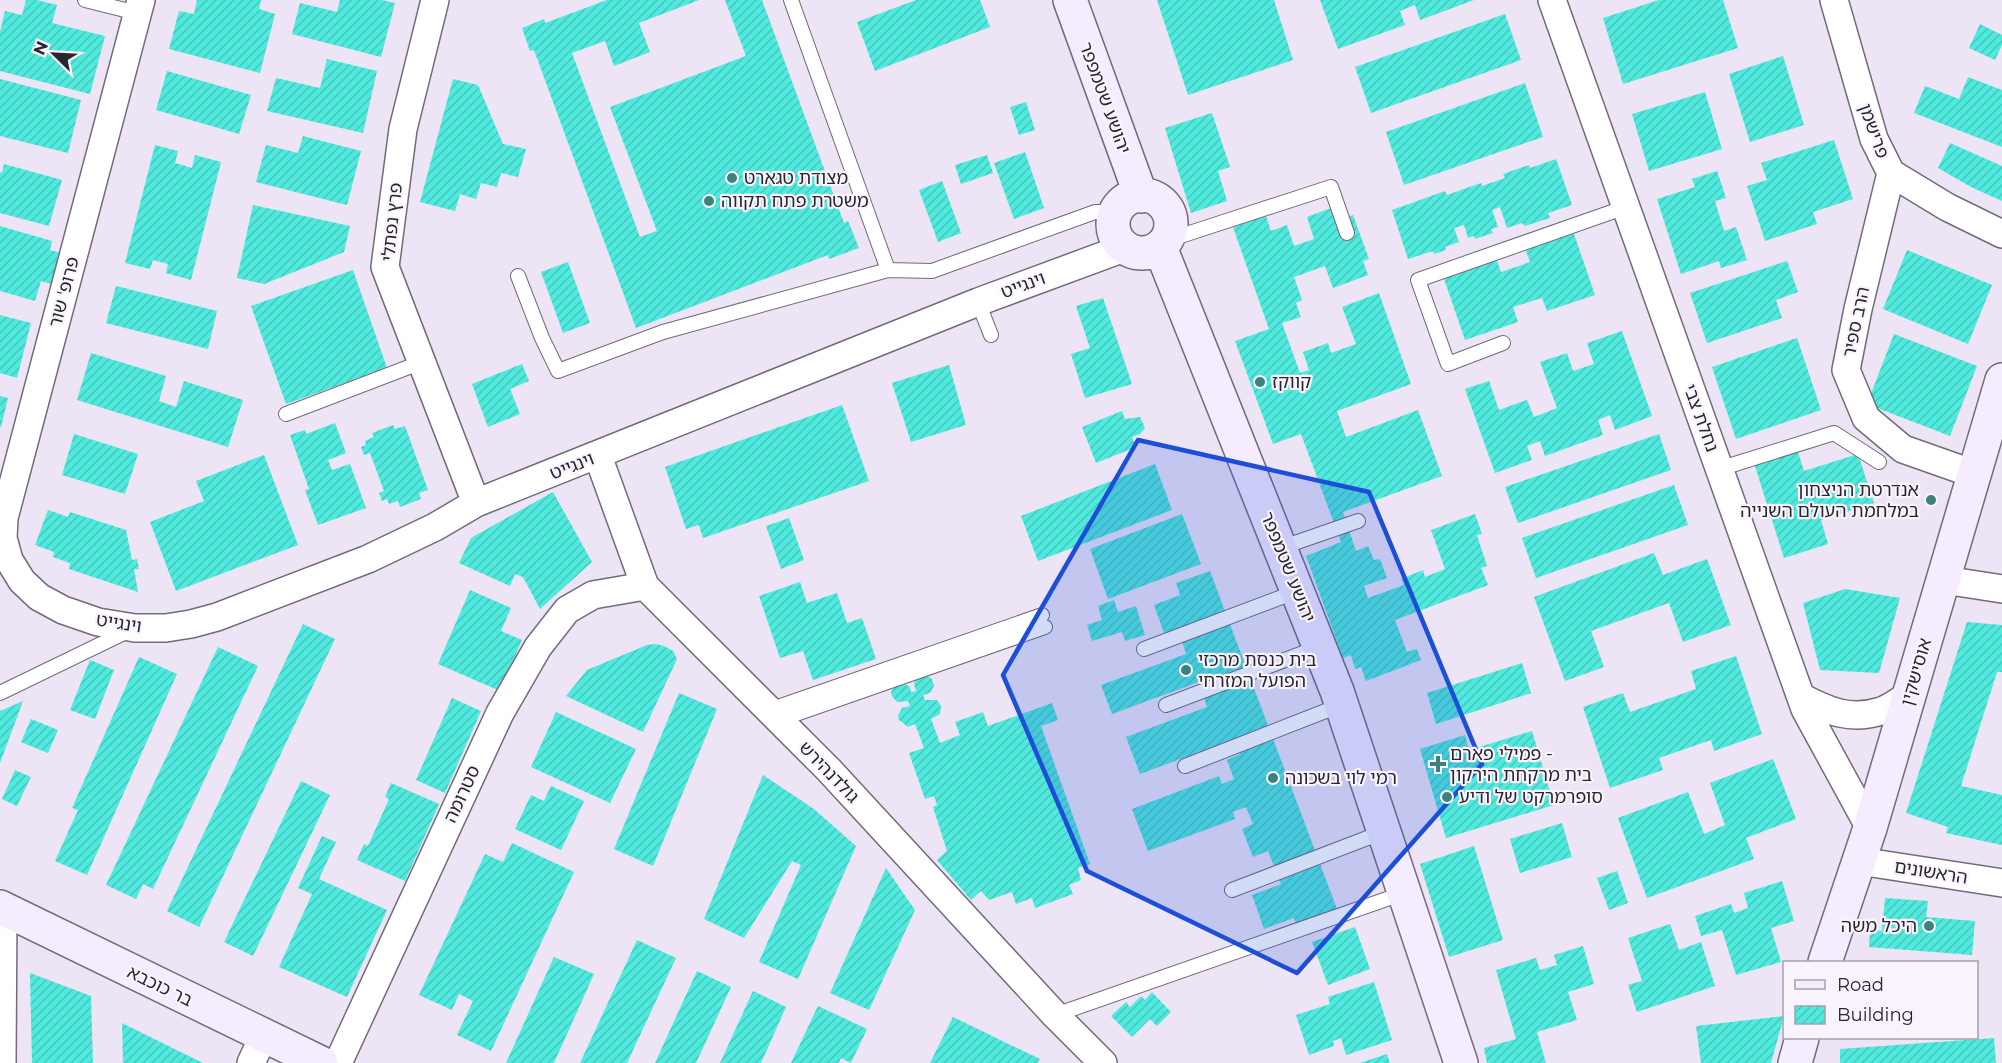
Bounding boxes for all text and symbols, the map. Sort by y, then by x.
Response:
north arrow [24,24,84,84]
text: N [29,38,52,58]
street label: יהושע שטמפפר [1075,39,1135,157]
street label: פרישמן [1854,101,1894,161]
place label: מצודת טגארט [744,167,848,189]
marker: מצודת טגארט [725,171,739,185]
street label: פרץ נפתלי [377,182,407,262]
place label: משטרת פתח תקווה [721,190,869,212]
marker: משטרת פתח תקווה [702,194,716,208]
street label: פרופ' שור [44,254,84,330]
street label: וינגייט [998,267,1048,303]
street label: הרב ספיר [1838,285,1874,359]
place label: קווקז [1272,371,1311,393]
marker: קווקז [1253,375,1267,389]
street label: נחלת צבי [1679,381,1723,455]
street label: וינגייט [547,448,597,484]
place label: אנדרטת הניצחון במלחמת העולם השנייה [1740,479,1919,522]
marker: אנדרטת הניצחון במלחמת העולם השנייה [1924,493,1938,507]
street label: יהושע שטמפפר [1256,509,1320,625]
street label: וינגייט [95,609,143,637]
street label: אוסישקין [1896,636,1936,708]
place label: בית כנסת מרכזי הפועל המזרחי [1198,649,1316,692]
marker: בית כנסת מרכזי הפועל המזרחי [1179,663,1193,677]
street label: גולדנהירש [794,737,864,807]
place label: פמילי פארם - בית מרקחת הירקון [1450,743,1592,786]
marker: פמילי פארם - בית מרקחת הירקון [1431,757,1445,771]
street label: סטרומה [439,762,485,826]
place label: רמי לוי בשכונה [1285,767,1397,789]
marker: רמי לוי בשכונה [1266,771,1280,785]
place label: סופרמרקט של ודיע [1459,786,1603,808]
marker: סופרמרקט של ודיע [1440,790,1454,804]
street label: הראשונים [1893,855,1969,889]
place label: היכל משה [1841,915,1917,937]
marker: היכל משה [1922,919,1936,933]
street label: בר כוכבא [124,961,196,1011]
legend [1783,961,1978,1039]
text: Road [1837,974,1884,996]
text: Building [1837,1004,1914,1026]

